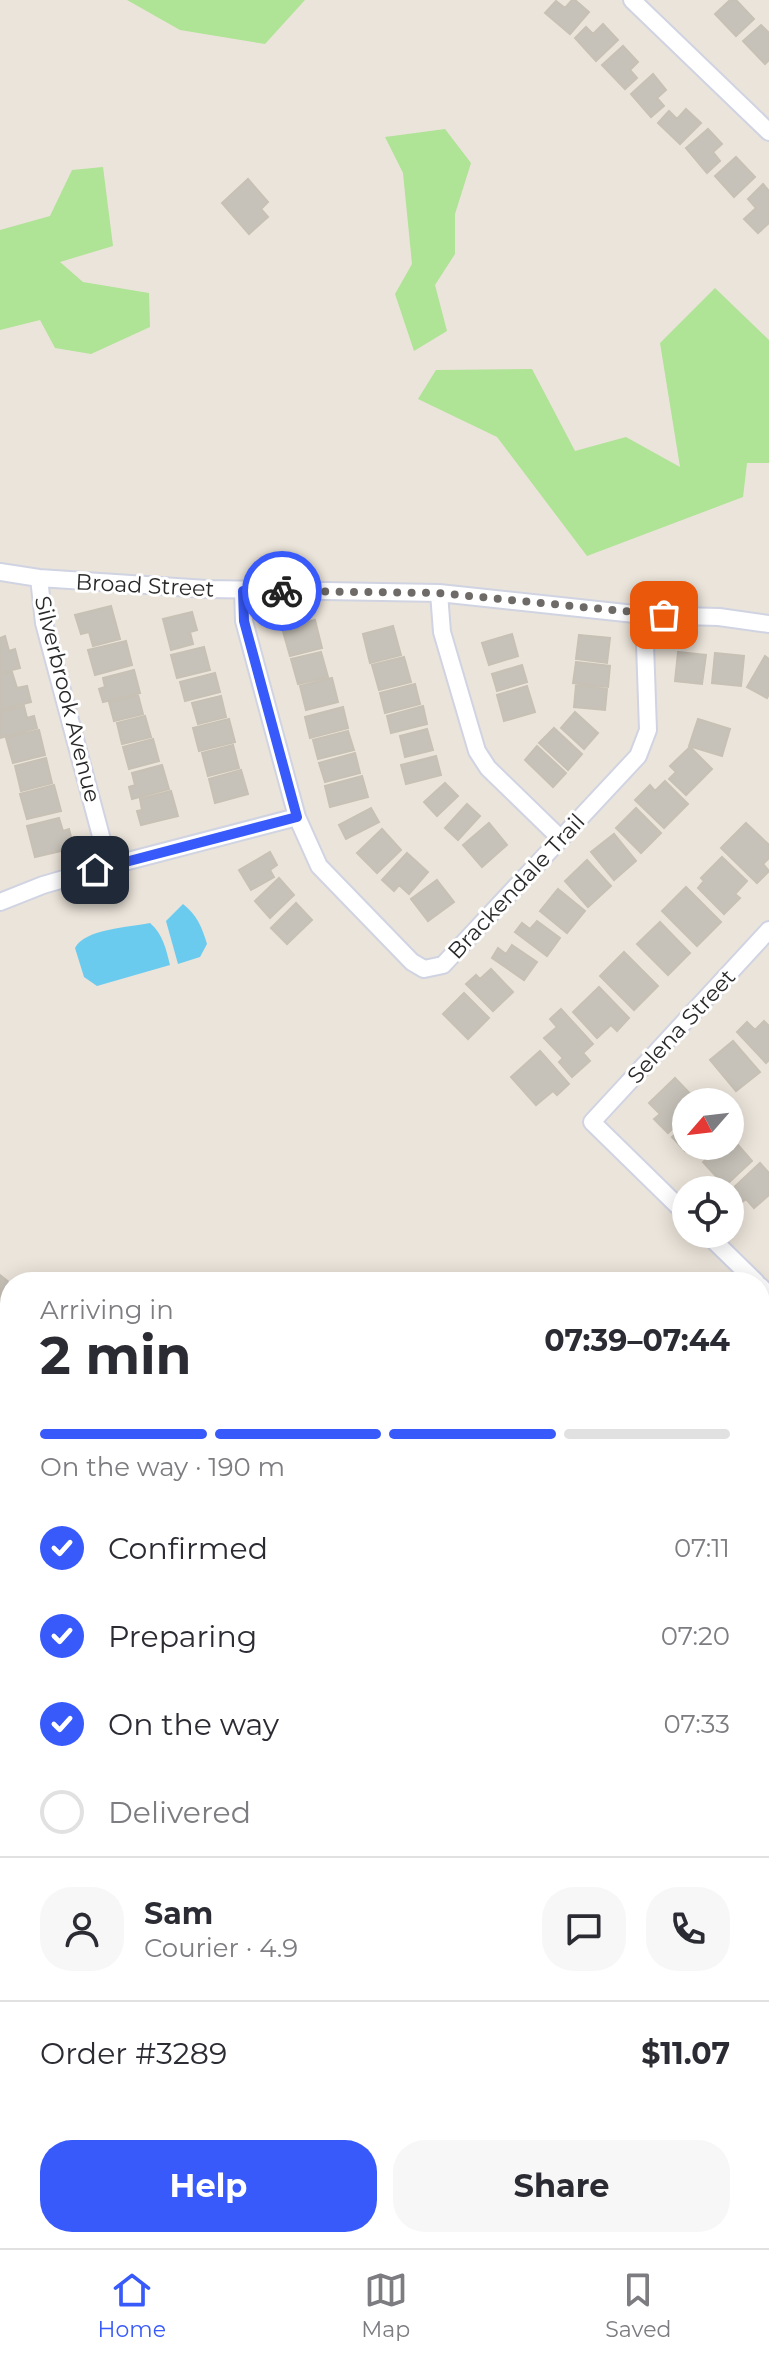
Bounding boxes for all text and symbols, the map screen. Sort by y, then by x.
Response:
courier [242,551,322,631]
street label: Broad Street [75,568,215,603]
icon: bike [260,569,304,613]
pin [630,581,698,649]
street label: Silverbrook Avenue [29,593,106,805]
icon: bag [642,593,686,637]
street label: Brackendale Trail [442,808,591,964]
pin [61,836,129,904]
icon: home [73,848,117,892]
street label: Selena Street [622,964,741,1089]
north arrow [672,1088,744,1160]
map controls [672,1088,744,1248]
button: locate [672,1176,744,1248]
text: Arriving in [40,1294,174,1326]
text: 07:39–07:44 [544,1322,730,1359]
text: 2 min [40,1324,192,1387]
text: On the way · 190 m [40,1451,285,1483]
icon: check [40,1526,84,1570]
text: Confirmed [108,1530,268,1567]
text: 07:11 [674,1532,730,1564]
icon: check [40,1614,84,1658]
text: Preparing [108,1618,257,1655]
text: 07:20 [661,1620,730,1652]
icon: check [40,1702,84,1746]
text: On the way [108,1706,279,1743]
text: 07:33 [663,1708,730,1740]
text: Delivered [108,1794,251,1831]
button: person [40,1887,124,1971]
button: chat [542,1887,626,1971]
button: phone [646,1887,730,1971]
text: Sam [144,1895,213,1932]
text: Courier · 4.9 [144,1932,298,1964]
text: Order #3289 [40,2035,227,2072]
text: $11.07 [641,2035,730,2072]
button: Help [40,2140,377,2232]
button: Share [393,2140,730,2232]
tab: Home [98,2268,166,2343]
tab: Map [361,2268,410,2343]
tab: Saved [605,2268,671,2343]

